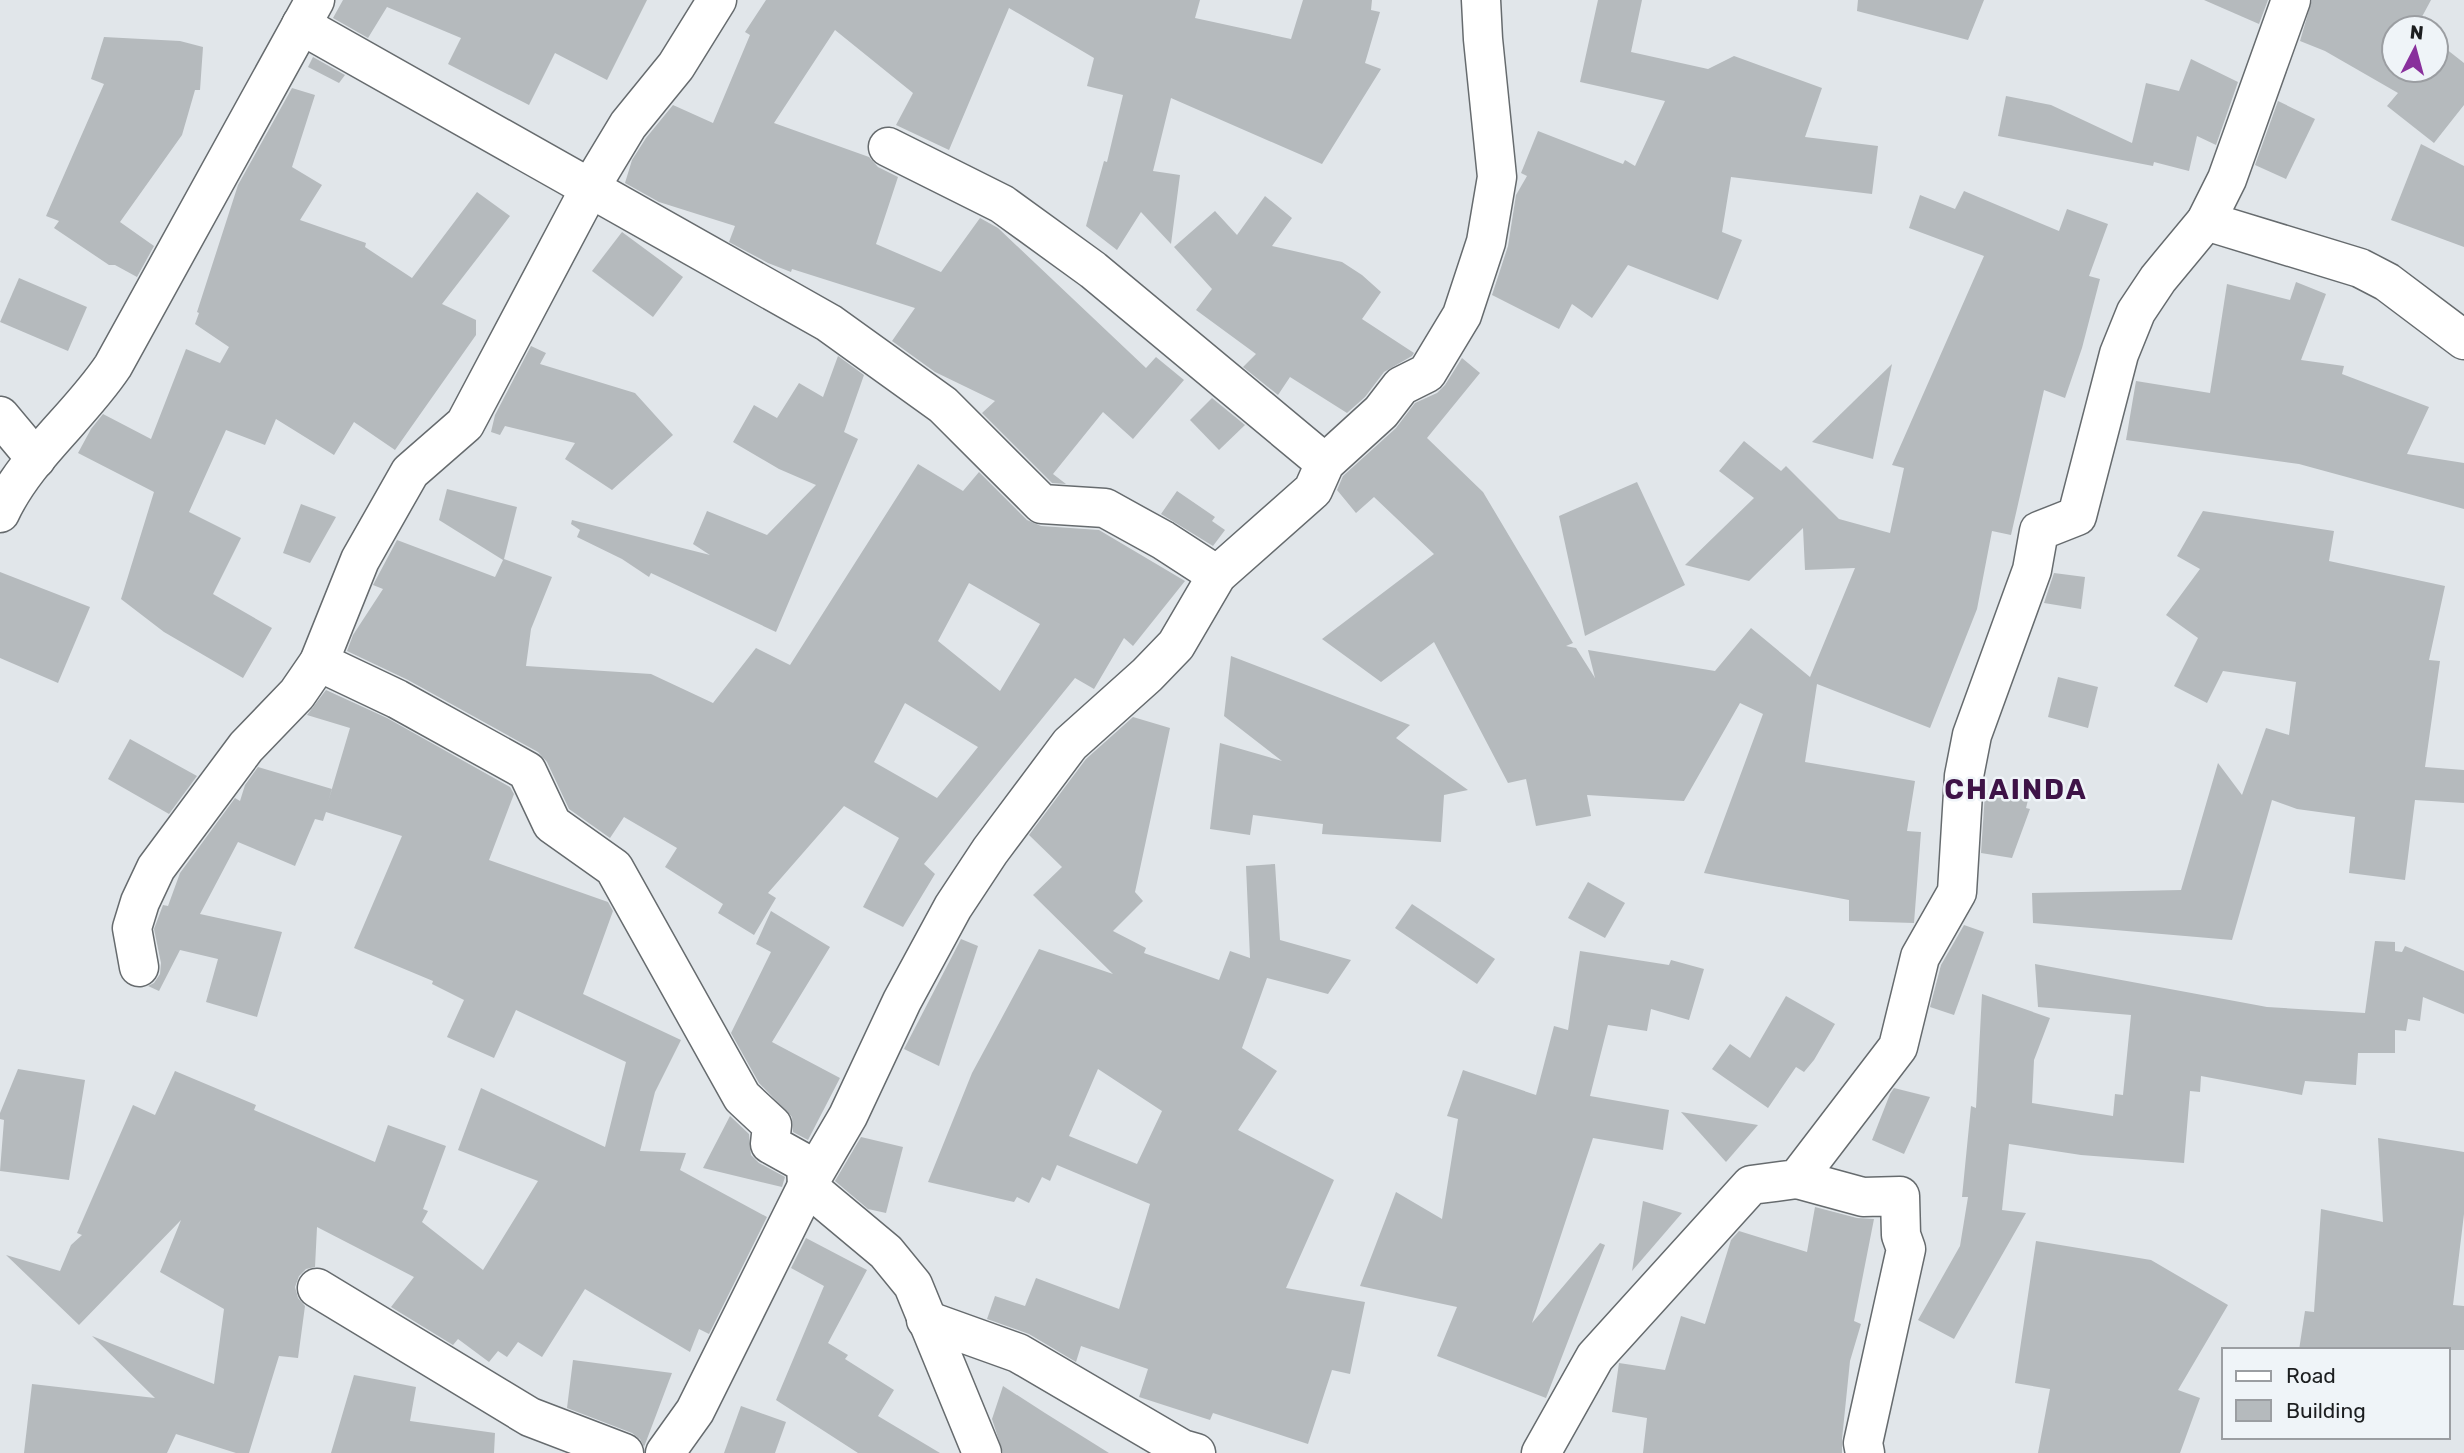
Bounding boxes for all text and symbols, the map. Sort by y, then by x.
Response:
north arrow [2380,14,2450,84]
text: N [2409,20,2425,45]
district label: CHAINDA [1944,773,2088,806]
legend [2222,1348,2450,1439]
text: Road [2286,1363,2336,1388]
text: Building [2286,1398,2366,1423]

